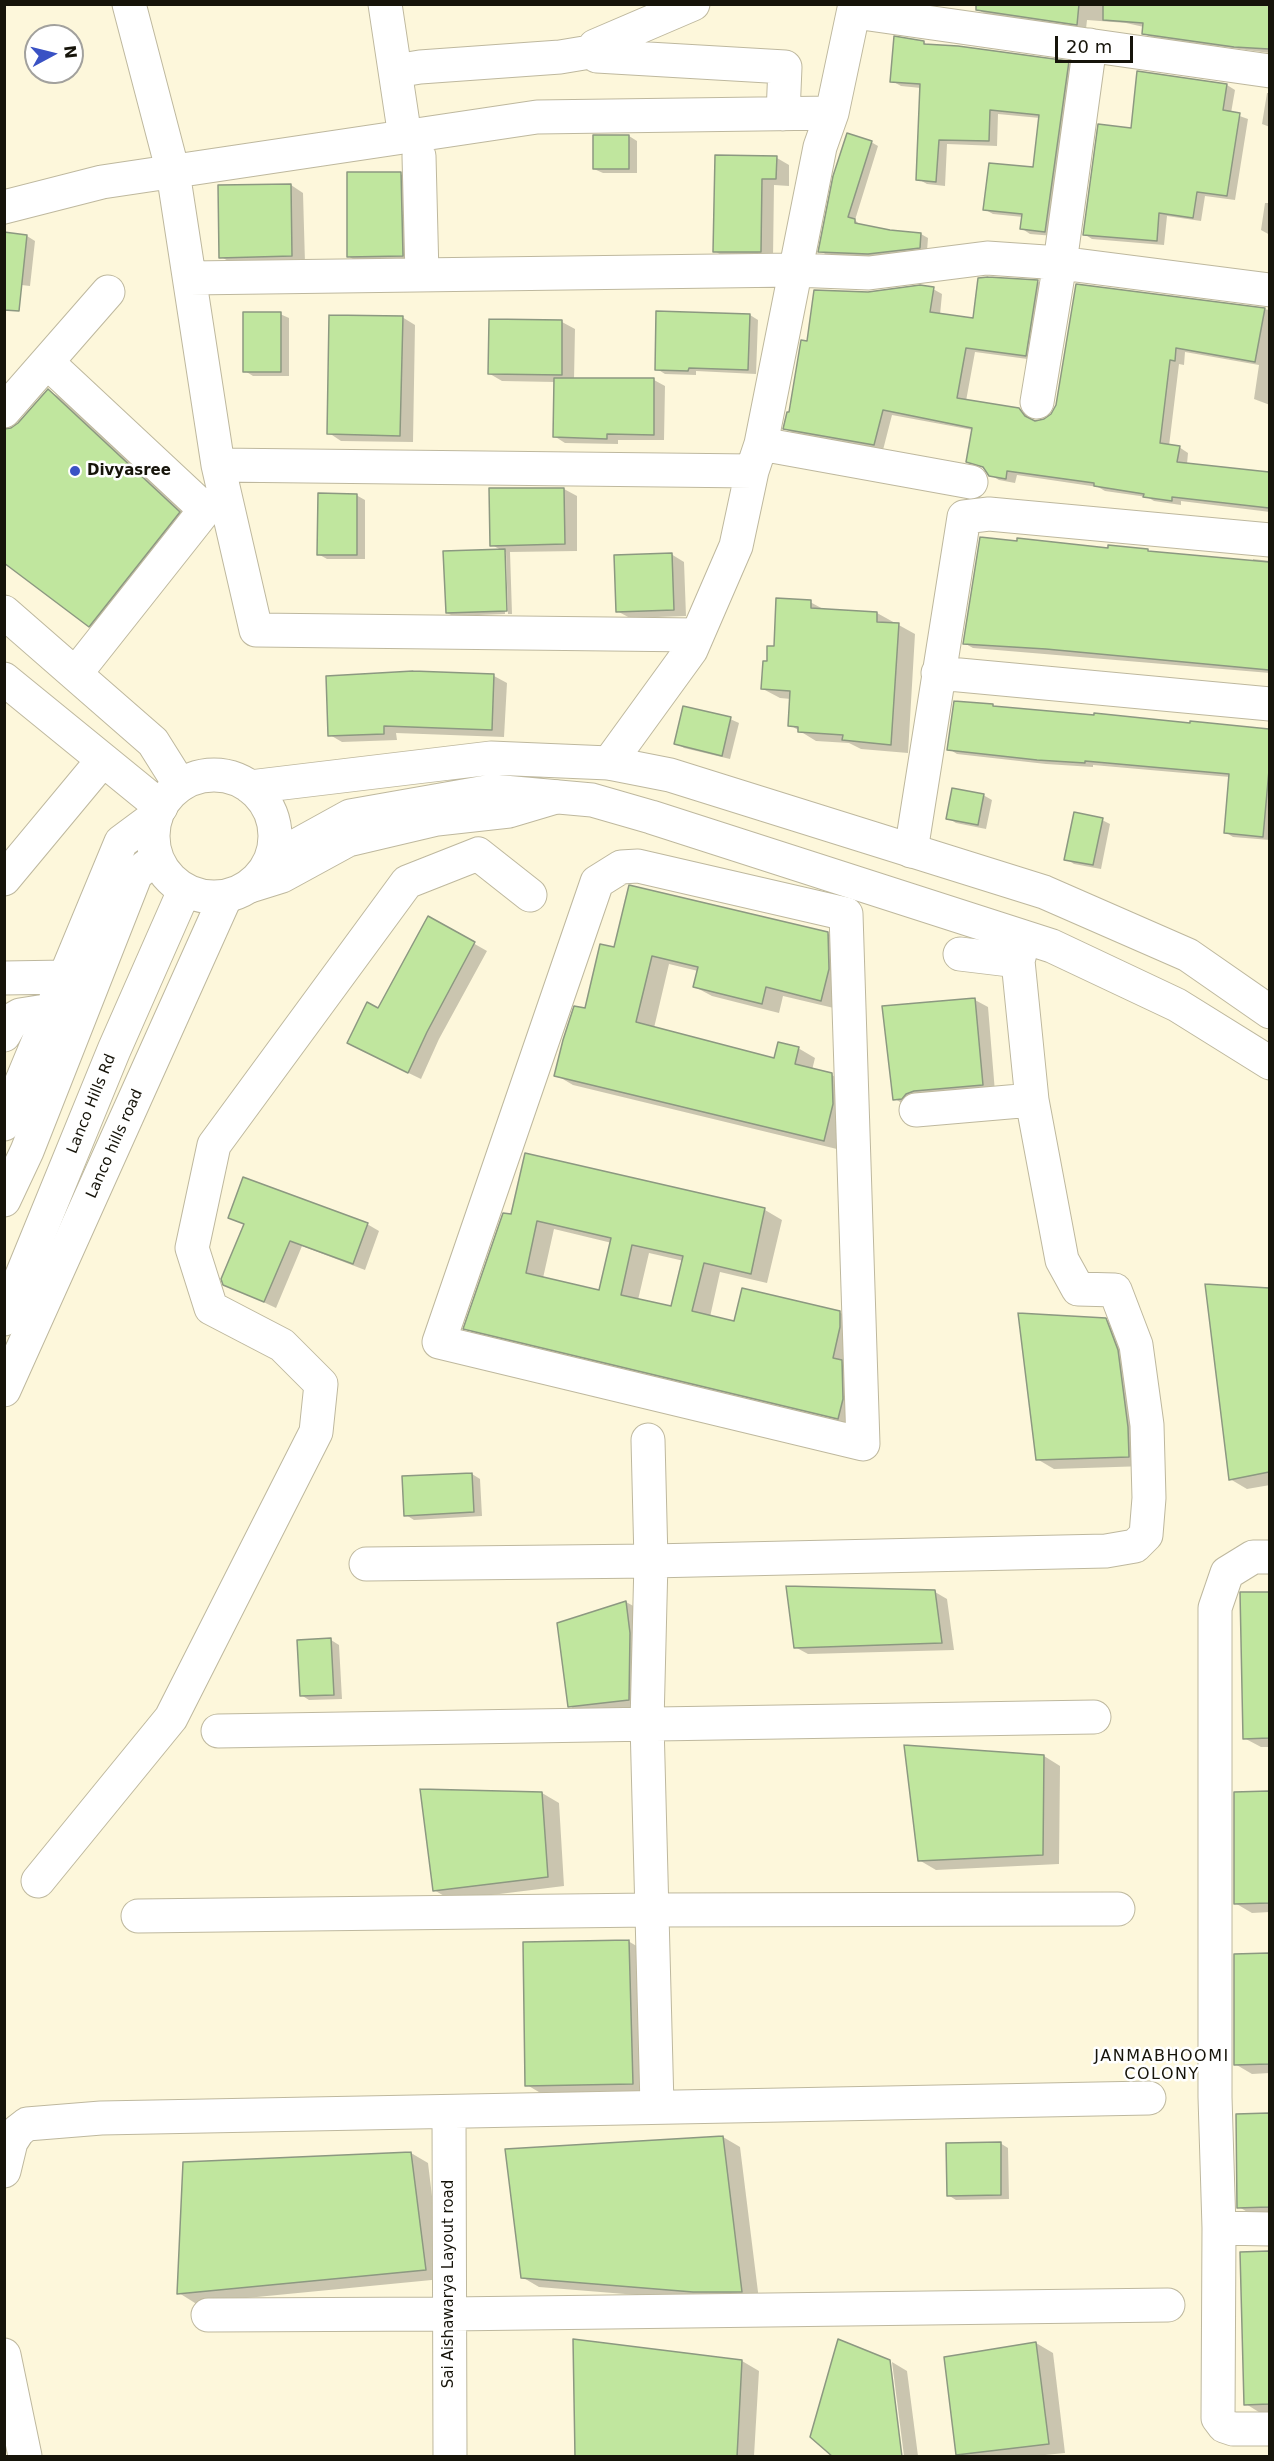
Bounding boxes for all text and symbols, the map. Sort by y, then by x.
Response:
north arrow [24,24,84,84]
scale bar [1058,24,1136,62]
text: 20 m [1066,36,1112,57]
text: N [60,44,81,60]
place label: Divyasree [87,462,171,480]
marker: Divyasree [68,464,82,478]
street label: Lanco Hills Rd [64,1052,120,1156]
street label: Lanco hills road [83,1087,147,1201]
district label: JANMABHOOMI COLONY [1094,2047,1230,2085]
street label: Sai Aishawarya Layout road [440,2180,458,2388]

